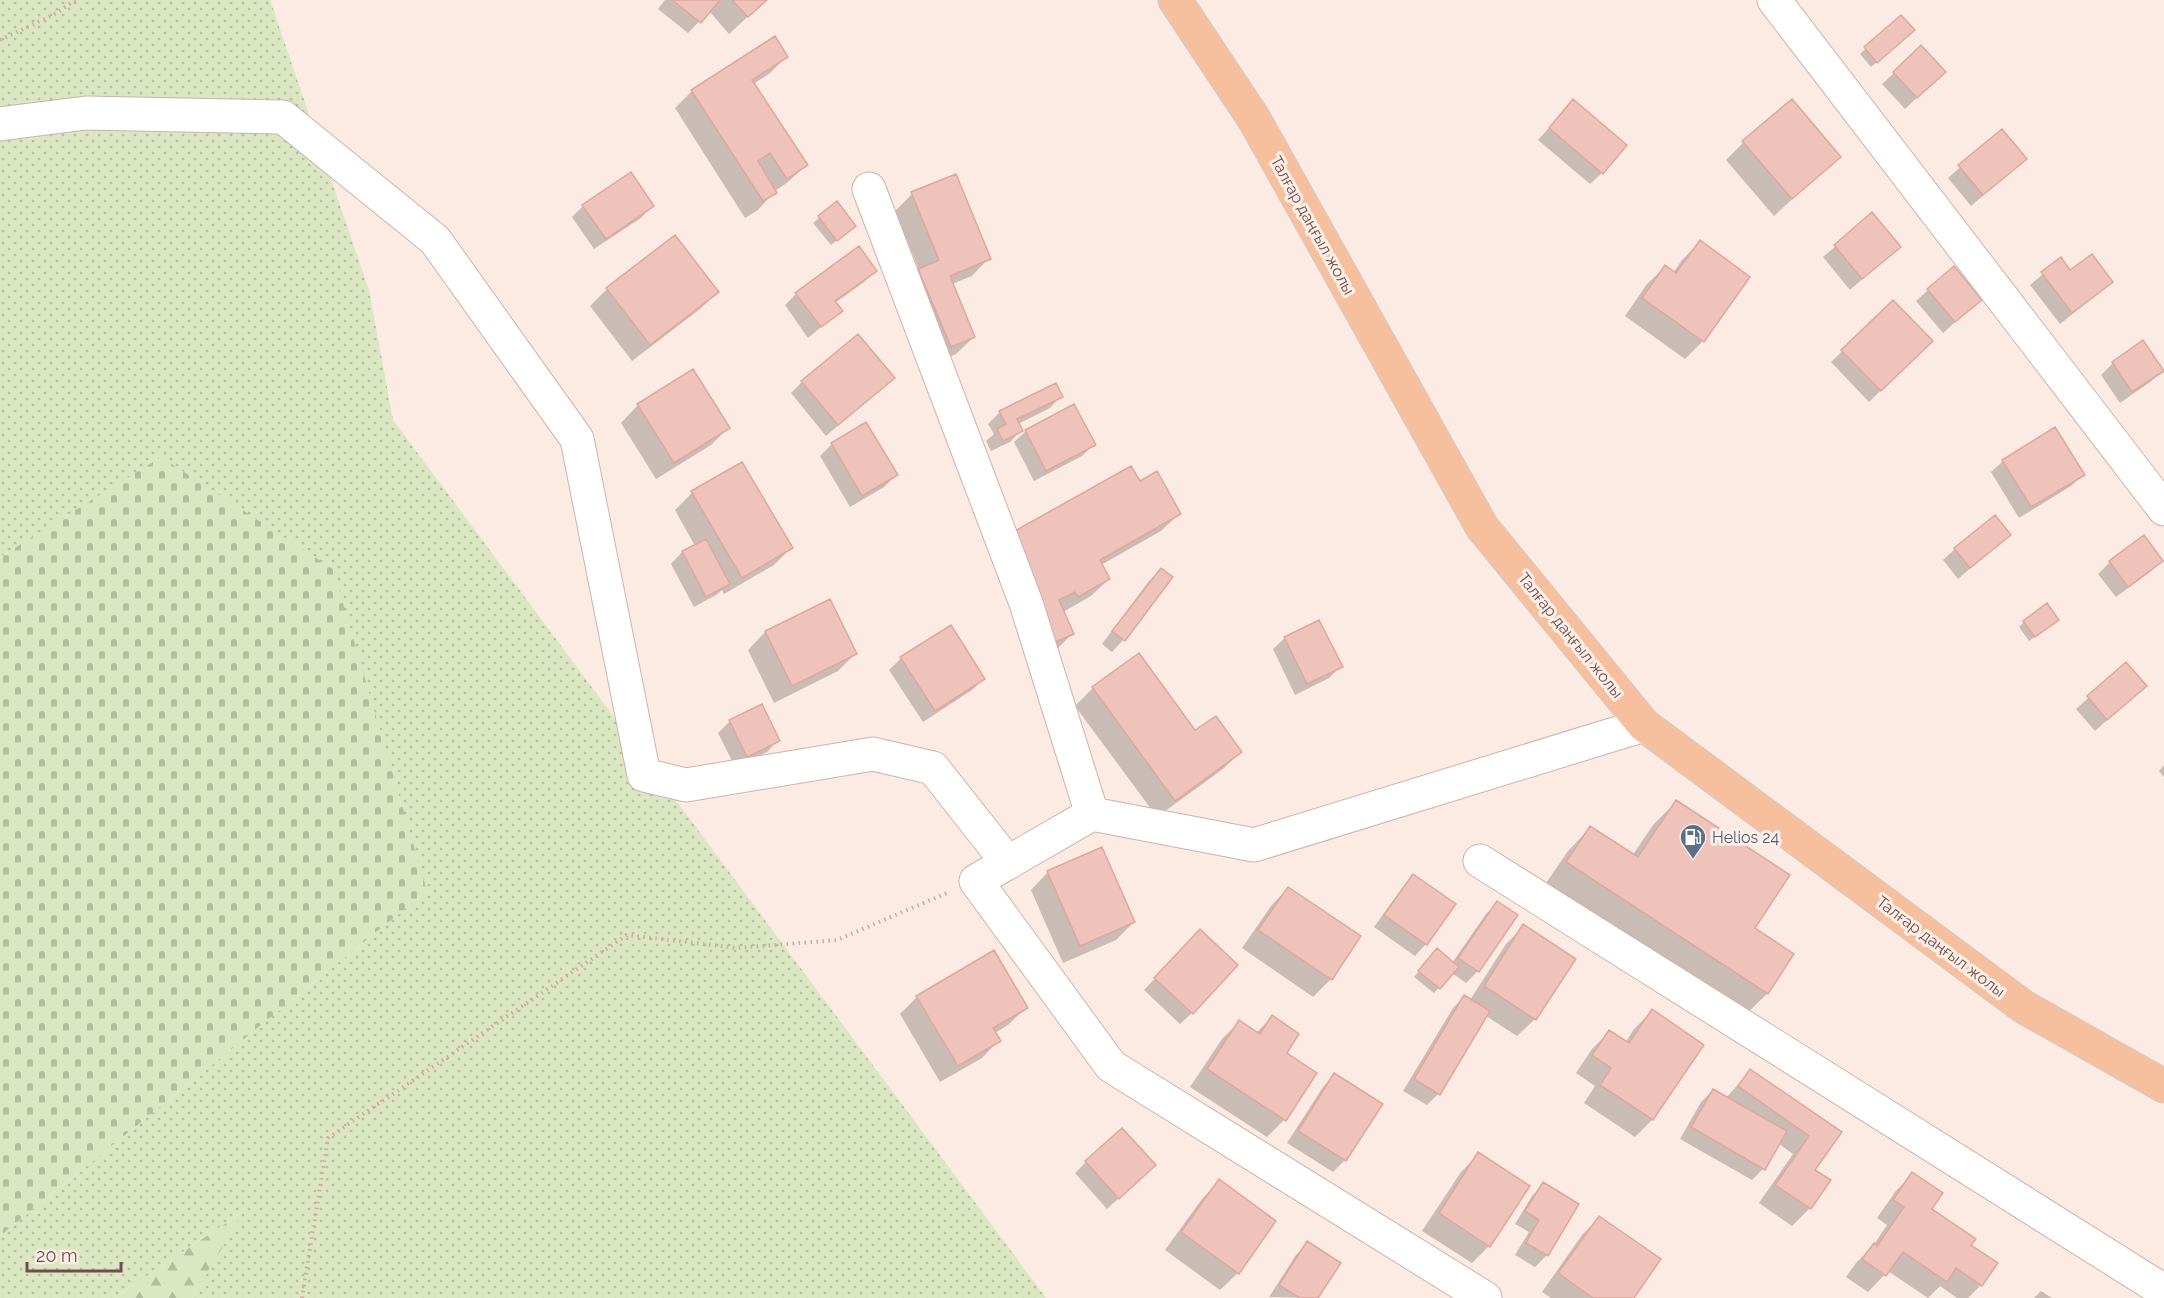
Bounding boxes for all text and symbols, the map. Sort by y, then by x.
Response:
street label: Талғар даңғыл жолы [1266,152,1359,298]
street label: Талғар даңғыл жолы [1514,569,1627,702]
fuel station icon: Helios 24 [1678,822,1708,860]
place label: Helios 24 [1712,828,1780,847]
street label: Талғар даңғыл жолы [1873,892,2009,1001]
scale bar [27,1235,122,1273]
text: 20 m [36,1245,78,1266]

